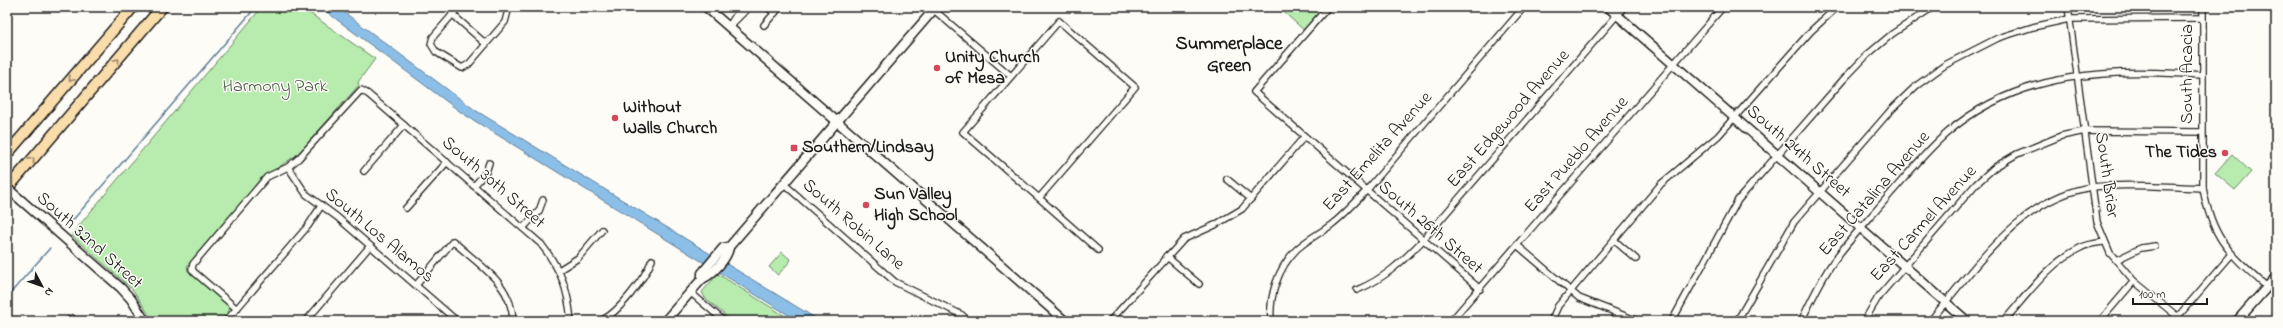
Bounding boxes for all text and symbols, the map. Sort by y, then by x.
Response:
street label: South Acacia [2175,24,2201,124]
district label: Summerplace Green [1175,31,1283,80]
street label: East Edgewood Avenue [1441,43,1578,195]
place label: Unity Church of Mesa [945,45,1040,92]
one-way arrow [112,58,119,65]
marker: Unity Church of Mesa [932,63,942,73]
one-way arrow [69,74,76,82]
park label: Harmony Park [223,74,328,100]
street label: East Emelita Avenue [1317,86,1440,218]
street label: East Pueblo Avenue [1519,90,1636,219]
place label: Without Walls Church [623,95,718,142]
street label: South 24th Street [1740,99,1856,205]
marker: Without Walls Church [610,113,620,123]
street label: East Catalina Avenue [1813,125,1938,262]
street label: South Briar [2087,130,2125,220]
street label: South 30th Street [435,131,551,235]
place label: Southern/Lindsay [802,135,934,162]
place label: The Tides [2145,140,2217,166]
marker: Southern/Lindsay [789,143,799,153]
marker: The Tides [2220,148,2230,158]
one-way arrow [28,157,35,164]
street label: East Carmel Avenue [1865,159,1984,288]
street label: South Robin Lane [796,173,911,278]
street label: South 26th Street [1372,175,1488,281]
street label: South Los Alamos [318,182,440,290]
place label: Sun Valley High School [874,182,957,230]
street label: South 32nd Street [30,186,148,296]
marker: Sun Valley High School [861,200,871,210]
north arrow [22,266,62,306]
scale bar [2133,280,2207,306]
text: N [40,284,57,300]
text: 100 m [2139,286,2166,304]

